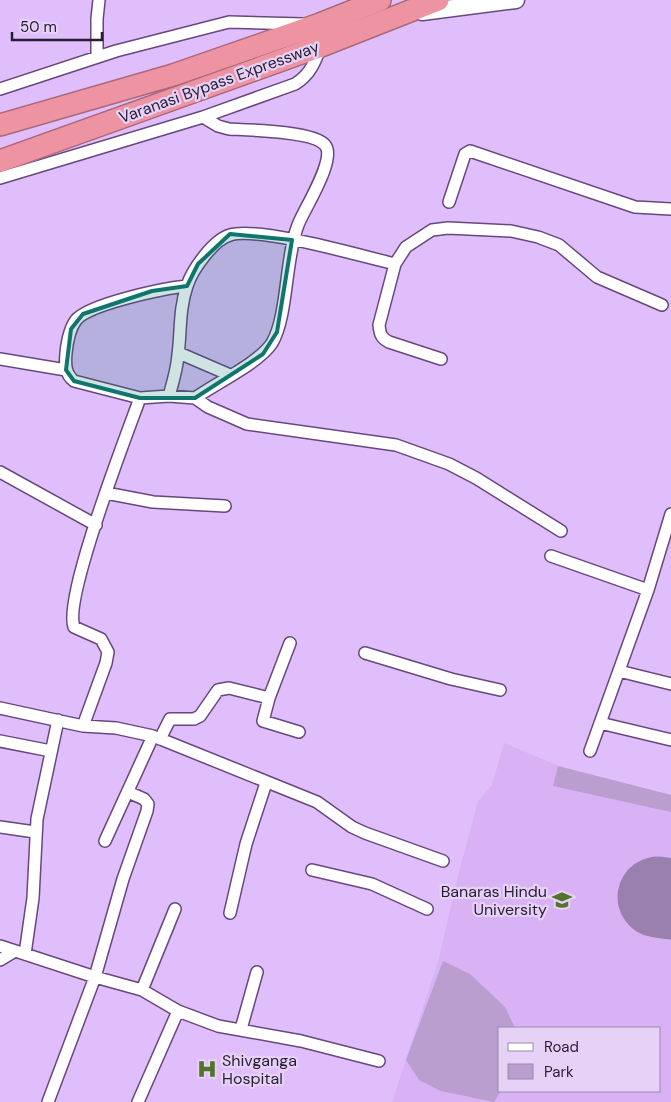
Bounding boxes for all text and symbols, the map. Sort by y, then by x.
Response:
scale bar [12,10,102,42]
text: 50 m [20,17,57,37]
street label: Varanasi Bypass Expressway [116,36,322,128]
place label: Banaras Hindu University [441,881,547,920]
school or university icon: Banaras Hindu University [551,889,573,911]
legend [498,1027,661,1092]
text: Road [544,1037,579,1057]
place label: Shivganga Hospital [222,1050,297,1089]
hospital icon: Shivganga Hospital [196,1058,218,1080]
text: Park [544,1062,574,1082]

